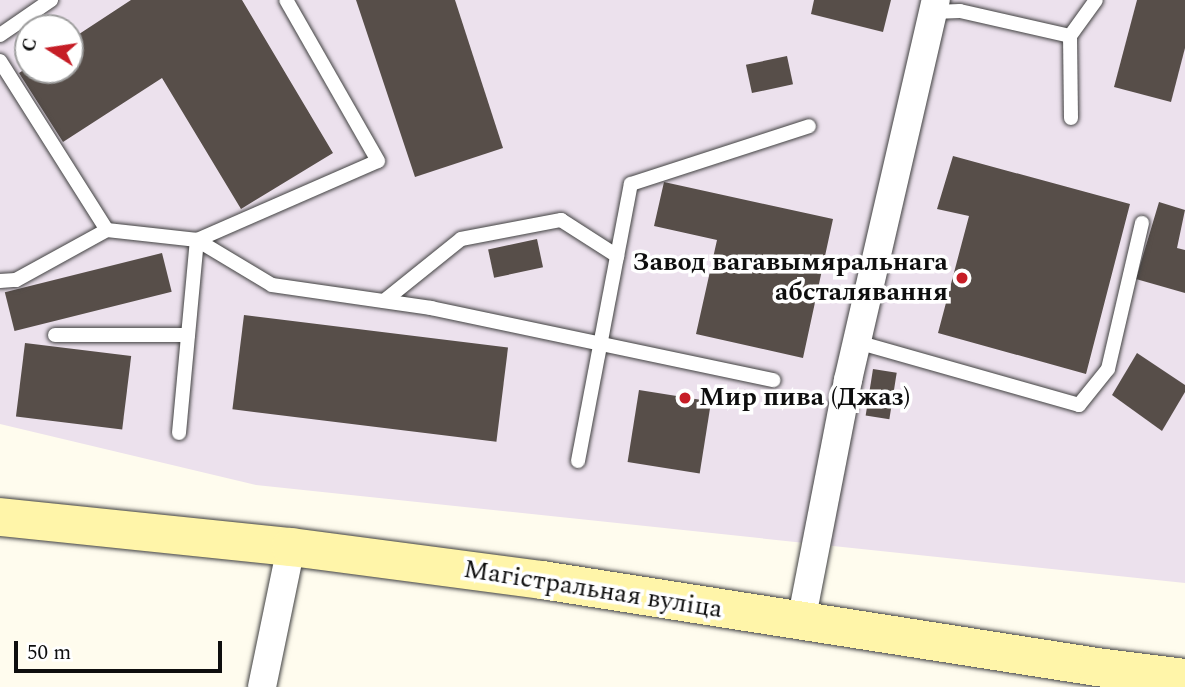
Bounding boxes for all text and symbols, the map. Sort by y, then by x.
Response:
north arrow [14,14,84,84]
text: С [14,35,46,55]
place label: Завод вагавымяральнага абсталявання [632,247,948,308]
marker: Завод вагавымяральнага абсталявання [954,270,970,286]
place label: Мир пива (Джаз) [699,382,910,414]
marker: Мир пива (Джаз) [677,390,693,406]
street label: Магістральная вуліца [461,554,725,626]
scale bar [18,628,226,672]
text: 50 m [27,637,71,669]

